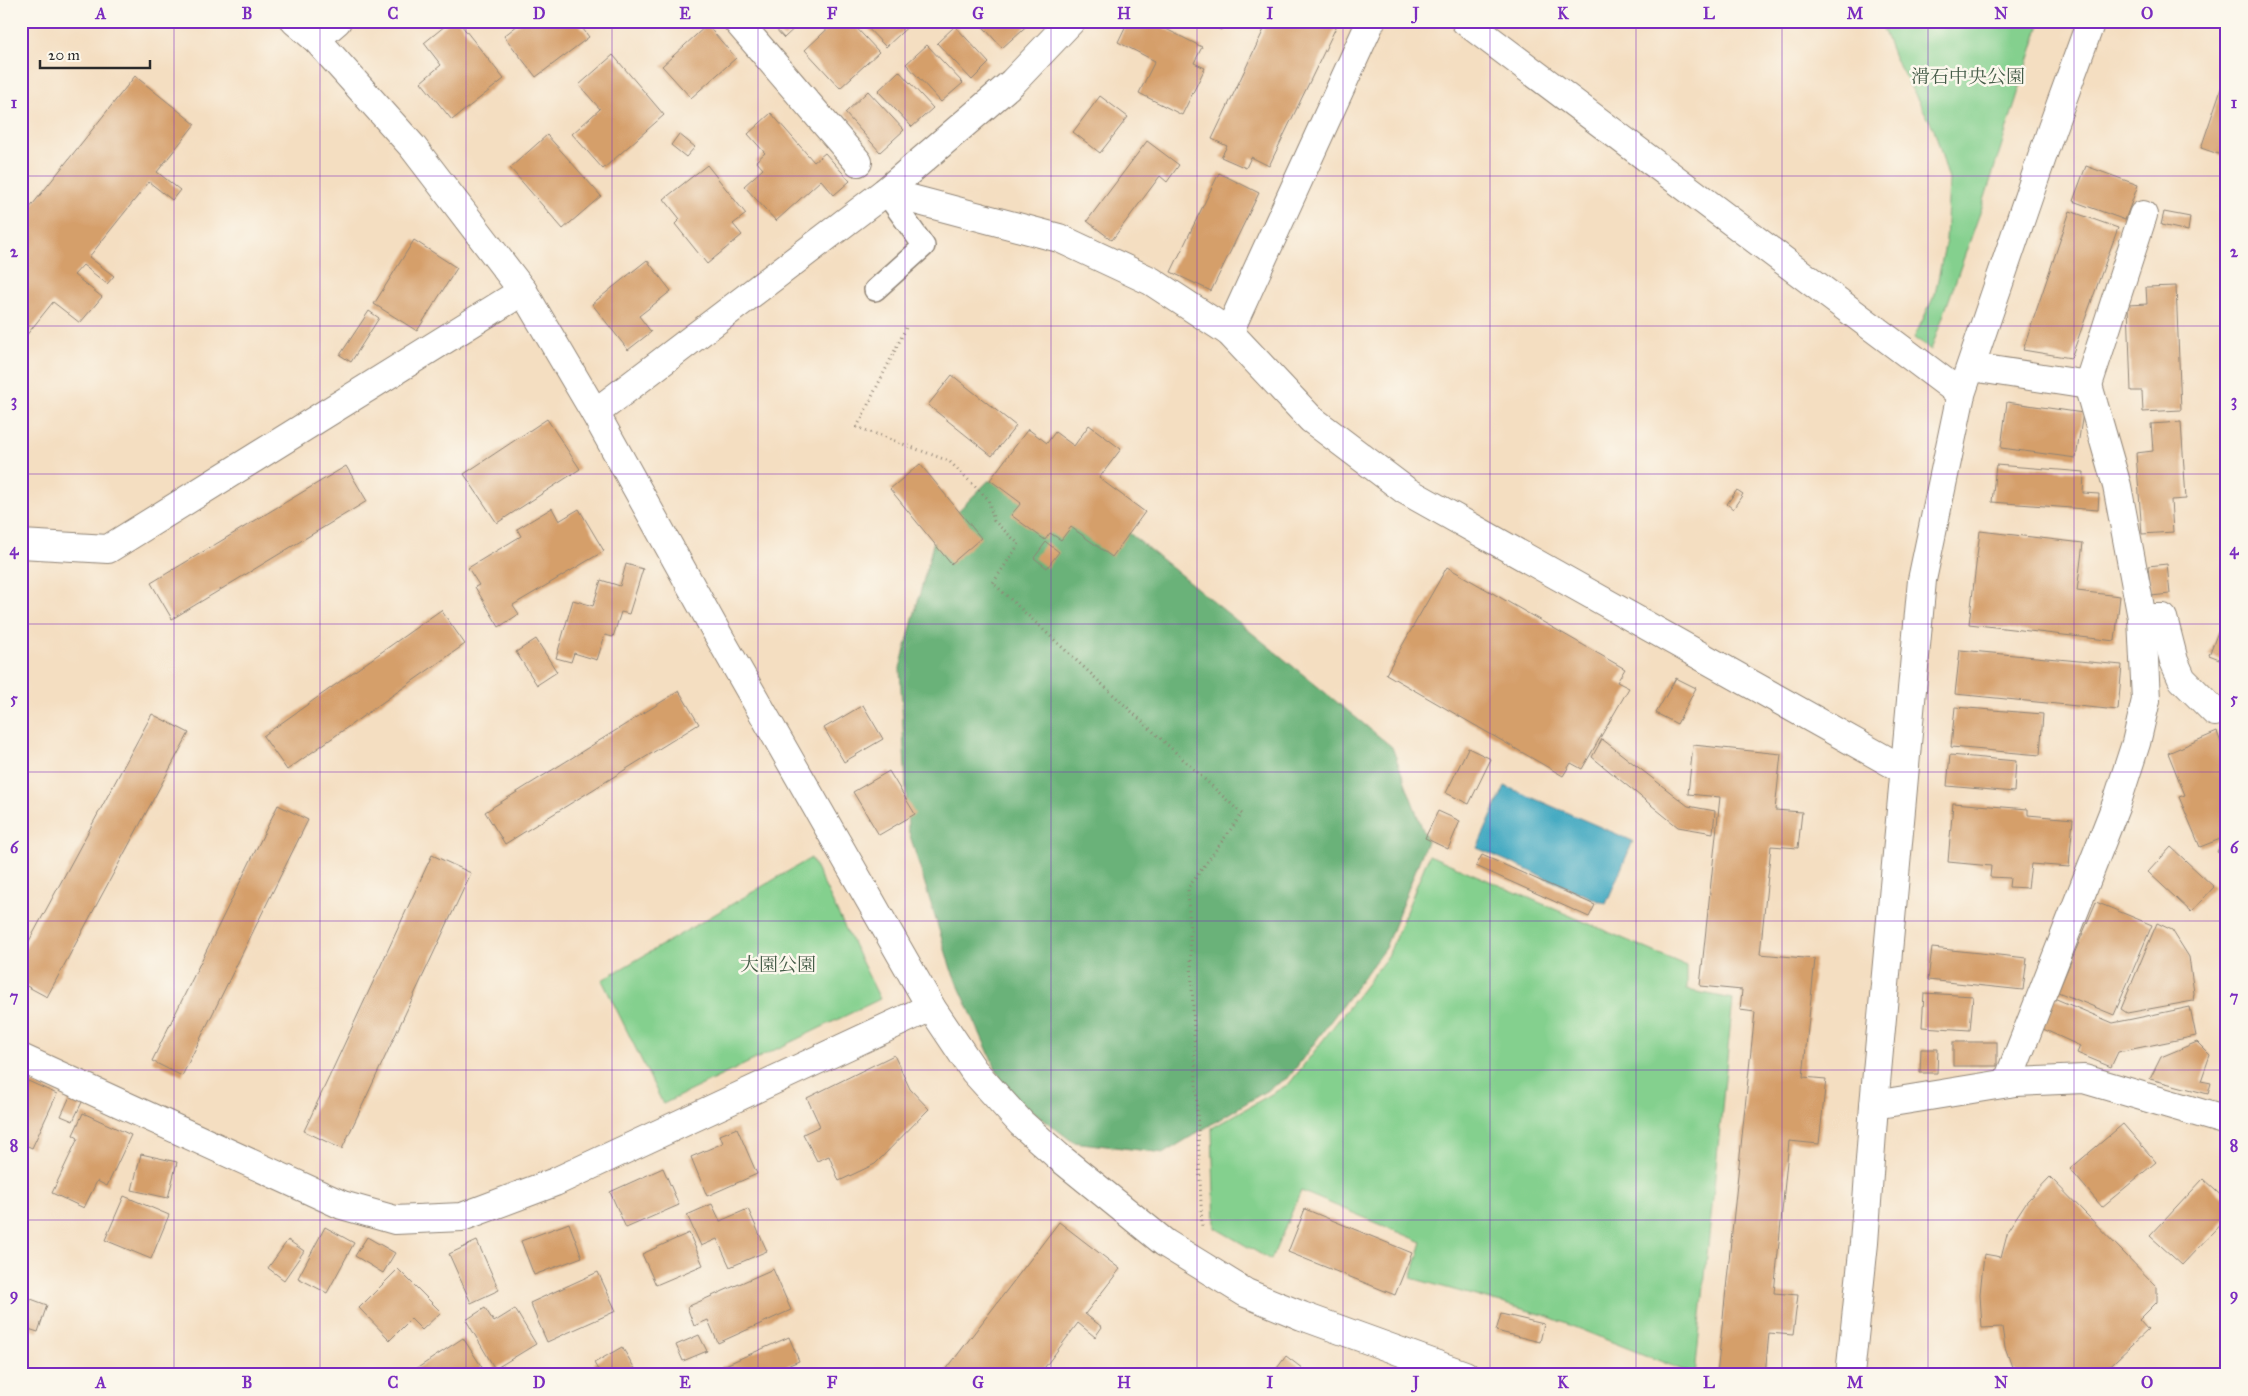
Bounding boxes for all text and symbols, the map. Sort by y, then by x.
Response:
text: A [95,4,107,23]
text: B [242,4,252,23]
text: C [388,4,399,23]
text: D [533,4,546,23]
text: E [679,4,691,23]
text: F [827,4,838,23]
text: G [972,4,984,23]
text: H [1117,4,1131,23]
text: I [1267,4,1274,23]
text: J [1411,4,1420,24]
text: K [1557,4,1569,23]
text: L [1703,4,1715,23]
text: M [1847,4,1864,23]
text: N [1994,4,2008,23]
text: O [2141,4,2153,23]
scale bar [40,38,150,70]
text: 20 m [48,46,80,64]
park label: 滑石中央公園 [1911,65,2025,88]
text: 1 [11,93,18,112]
text: 1 [2231,93,2238,112]
text: 2 [10,242,19,261]
text: 2 [2230,242,2239,261]
text: 3 [11,391,17,411]
text: 3 [2231,391,2237,411]
text: 4 [10,540,20,560]
text: 4 [2230,540,2240,560]
text: 5 [10,689,18,708]
text: 5 [2230,689,2238,708]
text: 6 [10,838,19,857]
text: 6 [2230,838,2239,857]
park label: 大園公園 [740,953,816,976]
text: 7 [10,987,19,1006]
text: 7 [2230,987,2239,1006]
text: 8 [10,1136,18,1155]
text: 8 [2230,1136,2238,1155]
text: 9 [10,1285,18,1305]
text: 9 [2230,1285,2238,1305]
text: A [95,1373,107,1392]
text: B [242,1373,252,1392]
text: C [388,1373,399,1392]
text: D [533,1373,546,1392]
text: E [679,1373,691,1392]
text: F [827,1373,838,1392]
text: G [972,1373,984,1392]
text: H [1117,1373,1131,1392]
text: I [1267,1373,1274,1392]
text: J [1411,1373,1420,1393]
text: K [1557,1373,1569,1392]
text: L [1703,1373,1715,1392]
text: M [1847,1373,1864,1392]
text: N [1994,1373,2008,1392]
text: O [2141,1373,2153,1392]

